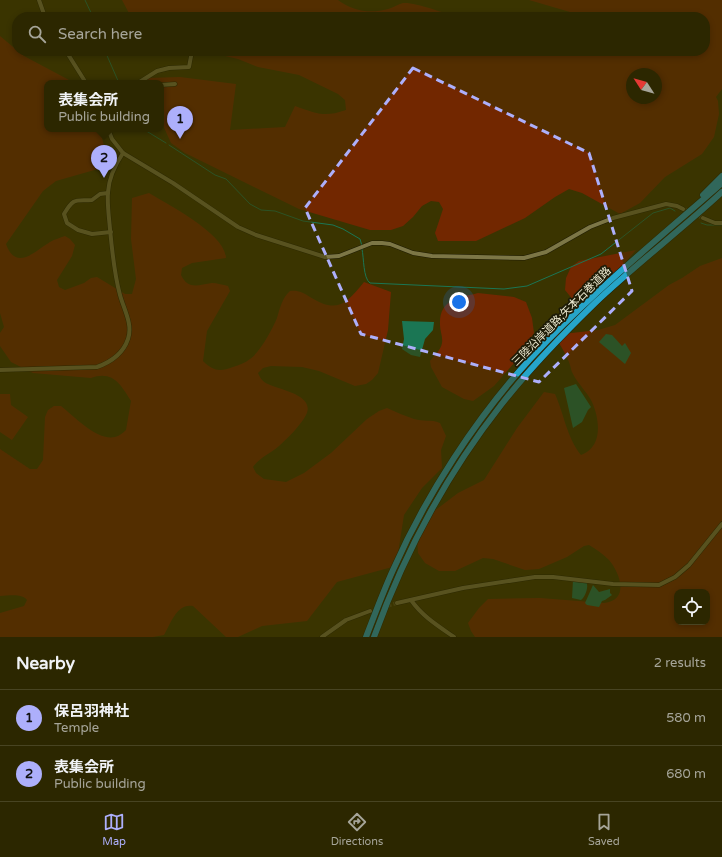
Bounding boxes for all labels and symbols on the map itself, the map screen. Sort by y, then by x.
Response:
north arrow [626,68,662,104]
pin: 1 [167,106,193,139]
pin: 2 [91,145,117,178]
street label: 三陸沿岸道路;矢本石巻道路 [509,264,614,369]
your location [449,292,469,312]

